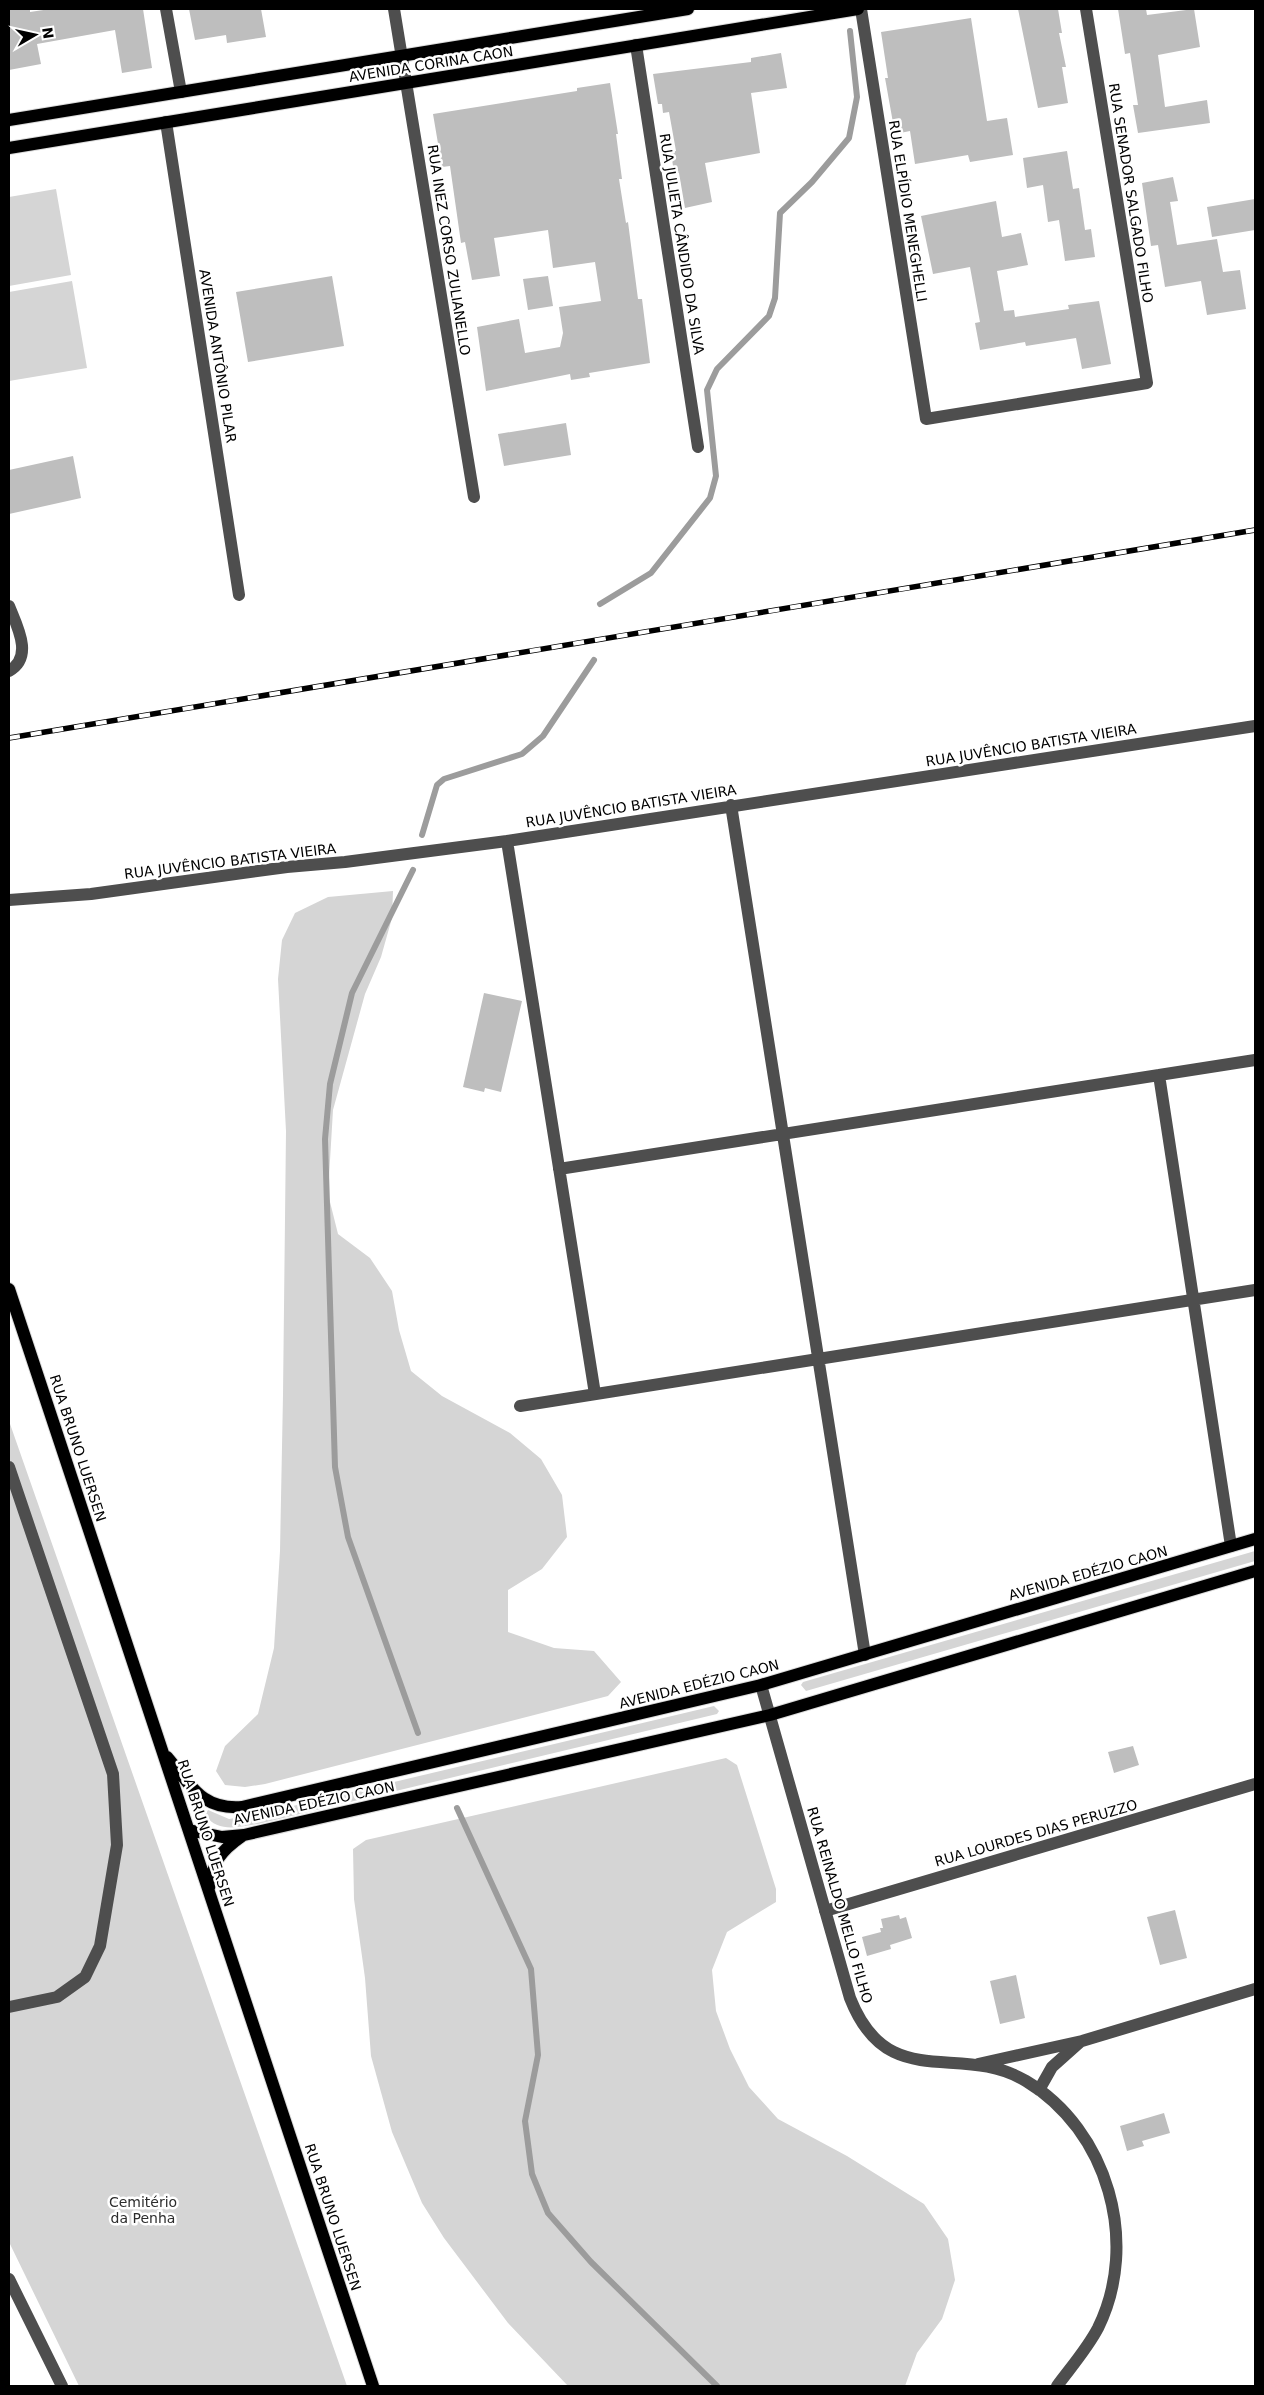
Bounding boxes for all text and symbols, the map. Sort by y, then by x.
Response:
north arrow [10,10,60,60]
text: N [39,26,57,40]
street label: AVENIDA CORINA CAON [348,43,514,85]
street label: RUA SENADOR SALGADO FILHO [1106,82,1156,304]
street label: RUA ELPÍDIO MENEGHELLI [886,119,930,303]
street label: RUA JULIETA CÂNDIDO DA SILVA [657,132,708,356]
street label: RUA INEZ CORSO ZULIANELLO [424,143,474,357]
street label: AVENIDA ANTÔNIO PILAR [196,268,241,444]
street label: RUA JUVÊNCIO BATISTA VIEIRA [924,719,1138,770]
street label: RUA JUVÊNCIO BATISTA VIEIRA [524,780,738,831]
street label: RUA JUVÊNCIO BATISTA VIEIRA [123,839,337,882]
street label: RUA BRUNO LUERSEN [47,1372,109,1524]
street label: AVENIDA EDÉZIO CAON [1007,1543,1169,1603]
street label: AVENIDA EDÉZIO CAON [617,1656,781,1712]
street label: RUA BRUNO LUERSEN [175,1757,237,1909]
street label: AVENIDA EDÉZIO CAON [232,1778,396,1828]
street label: RUA LOURDES DIAS PERUZZO [933,1796,1139,1870]
street label: RUA REINALDO MELLO FILHO [804,1805,876,2005]
street label: RUA BRUNO LUERSEN [302,2141,364,2293]
park label: Cemitério da Penha [109,2194,177,2226]

